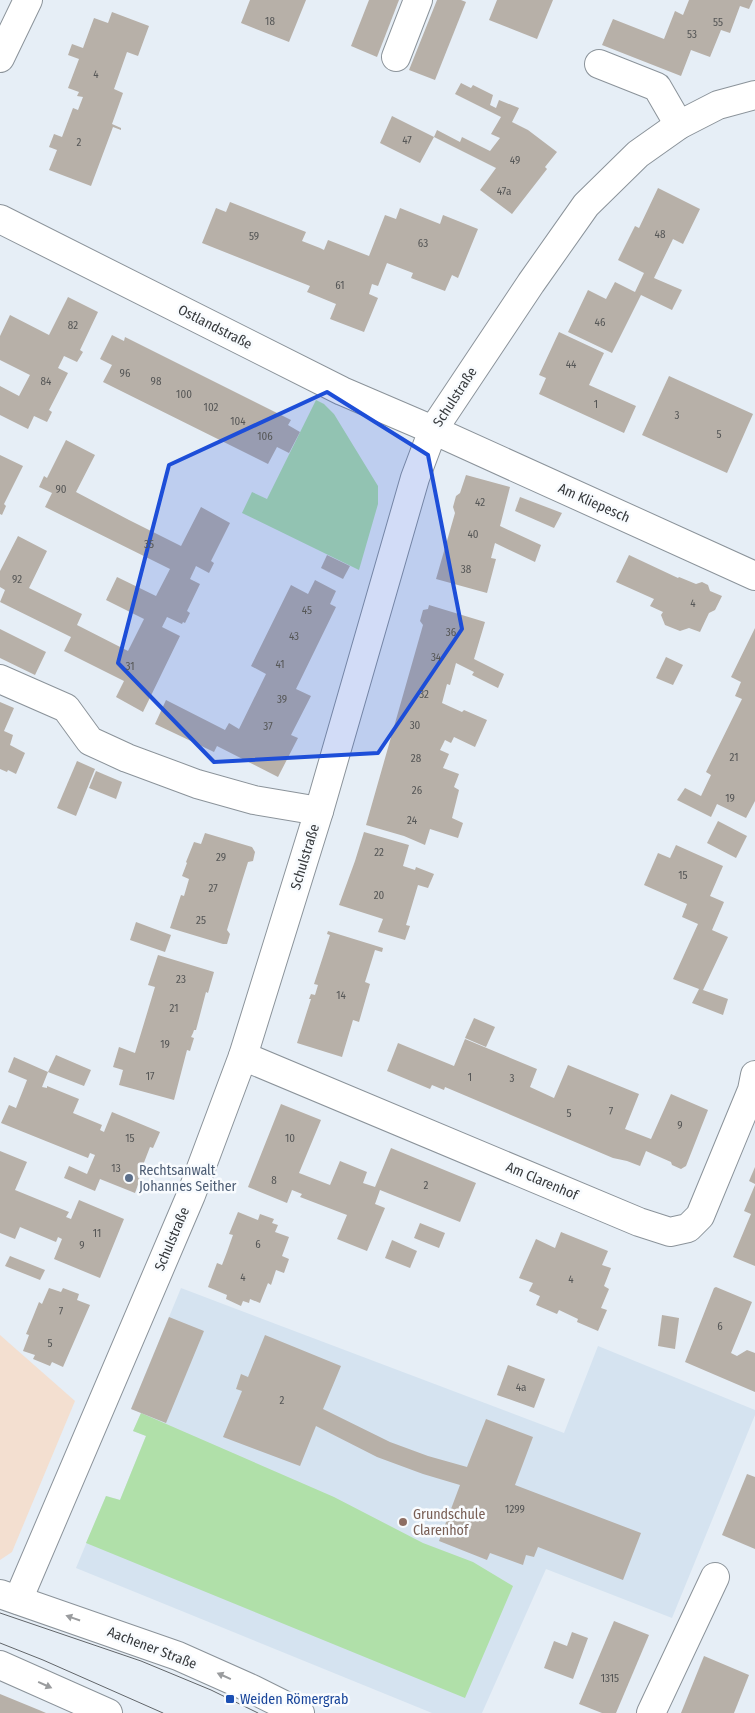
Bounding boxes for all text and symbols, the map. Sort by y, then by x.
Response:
house number: 18 [265,15,275,28]
house number: 55 [713,16,723,29]
house number: 53 [687,28,697,41]
house number: 4 [93,68,99,81]
house number: 47 [402,134,412,147]
house number: 2 [77,136,82,149]
house number: 49 [510,154,520,167]
house number: 47a [497,185,511,198]
house number: 48 [655,228,666,241]
house number: 59 [249,230,259,243]
house number: 63 [418,237,428,250]
house number: 61 [335,279,345,292]
street label: Ostlandstraße [175,301,255,353]
house number: 46 [595,316,606,329]
house number: 82 [68,319,78,332]
house number: 44 [566,358,577,371]
street label: Schulstraße [429,364,481,430]
house number: 96 [120,367,131,380]
house number: 84 [41,375,52,388]
house number: 98 [151,375,162,388]
house number: 100 [176,388,192,401]
house number: 1 [594,398,598,411]
house number: 102 [204,401,219,414]
house number: 3 [675,409,680,422]
house number: 104 [230,415,246,428]
house number: 5 [716,428,722,441]
house number: 106 [257,430,273,443]
street label: Am Kliepesch [556,480,632,526]
house number: 90 [55,483,67,496]
house number: 42 [475,496,485,509]
house number: 40 [467,528,479,541]
house number: 35 [144,538,154,551]
house number: 38 [461,563,472,576]
house number: 92 [12,573,22,586]
house number: 4 [690,597,696,610]
house number: 45 [302,604,312,617]
house number: 36 [446,626,457,639]
house number: 43 [289,630,299,643]
house number: 34 [431,651,442,664]
house number: 41 [275,658,285,671]
house number: 31 [126,660,135,673]
house number: 32 [419,688,429,701]
house number: 39 [277,693,287,706]
house number: 30 [410,719,421,732]
house number: 37 [263,720,273,733]
house number: 21 [730,751,738,764]
house number: 28 [411,752,422,765]
house number: 26 [412,784,423,797]
house number: 19 [725,792,735,805]
house number: 24 [407,814,418,827]
street label: Schulstraße [287,822,323,892]
house number: 22 [374,846,384,859]
house number: 29 [216,851,226,864]
house number: 15 [678,869,688,882]
house number: 27 [208,882,218,895]
house number: 20 [374,889,385,902]
house number: 25 [196,914,206,927]
house number: 23 [176,973,186,986]
house number: 14 [336,989,346,1002]
house number: 21 [170,1002,178,1015]
house number: 19 [160,1038,170,1051]
house number: 17 [146,1070,155,1083]
house number: 1 [468,1071,472,1084]
house number: 3 [510,1072,515,1085]
house number: 7 [609,1105,614,1118]
house number: 5 [566,1107,572,1120]
house number: 9 [677,1119,683,1132]
house number: 15 [125,1132,135,1145]
house number: 10 [285,1132,295,1145]
street label: Am Clarenhof [503,1158,582,1204]
house number: 13 [111,1162,121,1175]
place label: Rechtsanwalt Johannes Seither [139,1162,237,1195]
marker: Rechtsanwalt Johannes Seither [123,1172,135,1184]
house number: 8 [271,1174,277,1187]
house number: 2 [424,1179,429,1192]
street label: Schulstraße [151,1204,193,1273]
house number: 11 [93,1227,101,1240]
house number: 6 [255,1238,261,1251]
house number: 9 [79,1239,85,1252]
house number: 4 [240,1271,246,1284]
house number: 4 [568,1273,574,1286]
house number: 7 [59,1305,64,1318]
house number: 6 [717,1320,723,1333]
house number: 5 [47,1337,53,1350]
house number: 4a [516,1381,526,1394]
house number: 2 [280,1394,285,1407]
house number: 1299 [505,1503,525,1516]
place label: Grundschule Clarenhof [413,1506,485,1539]
marker: Grundschule Clarenhof [397,1516,409,1528]
one-way arrow [65,1614,80,1621]
street label: Aachener Straße [105,1623,199,1673]
one-way arrow [217,1672,231,1680]
house number: 1315 [601,1672,619,1685]
one-way arrow [38,1681,52,1689]
place label: Weiden Römergrab [240,1691,348,1708]
marker: Weiden Römergrab [224,1693,236,1705]

